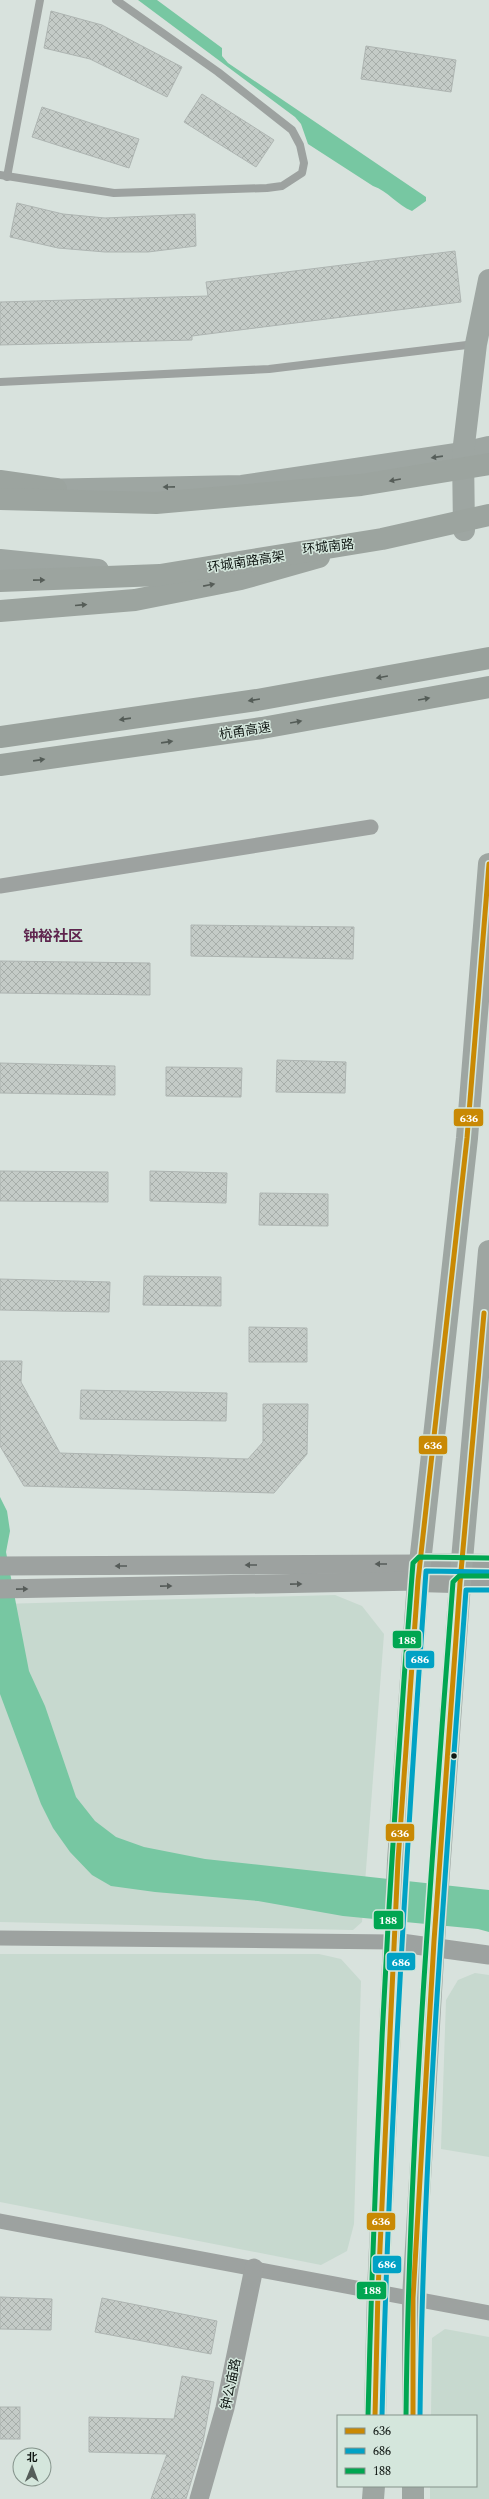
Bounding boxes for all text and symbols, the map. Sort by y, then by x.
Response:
one-way arrow [431,454,443,460]
one-way arrow [389,477,401,483]
one-way arrow [162,484,175,490]
street label: 环城南路 [301,534,355,560]
street label: 环城南路高架 [206,546,286,578]
one-way arrow [33,577,46,583]
one-way arrow [203,582,215,588]
one-way arrow [75,601,87,608]
one-way arrow [376,675,388,681]
one-way arrow [418,695,430,701]
one-way arrow [248,697,260,703]
one-way arrow [119,716,131,722]
street label: 杭甬高速 [218,717,272,745]
one-way arrow [290,719,302,725]
one-way arrow [161,739,173,745]
one-way arrow [33,757,45,763]
district label: 钟裕社区 [23,925,83,948]
line badge: 636 [453,1108,484,1127]
text: 636 [460,1110,478,1127]
line badge: 636 [418,1435,448,1455]
text: 636 [424,1437,442,1454]
one-way arrow [374,1561,387,1567]
one-way arrow [115,1562,127,1569]
one-way arrow [244,1562,257,1568]
one-way arrow [290,1581,303,1587]
one-way arrow [160,1583,173,1589]
one-way arrow [16,1586,29,1592]
line badge: 188 [392,1630,422,1649]
text: 188 [398,1632,416,1649]
line badge: 686 [405,1650,435,1669]
text: 686 [411,1651,429,1668]
unlabelled marker [449,1751,459,1761]
line badge: 636 [385,1823,415,1842]
text: 636 [391,1825,409,1842]
line badge: 188 [373,1910,404,1930]
text: 188 [379,1912,397,1929]
line badge: 686 [386,1952,416,1971]
text: 686 [392,1954,410,1971]
line badge: 636 [366,2212,396,2231]
text: 636 [372,2213,390,2230]
line badge: 686 [372,2255,402,2274]
text: 686 [378,2256,396,2273]
line badge: 188 [356,2281,387,2300]
text: 188 [363,2282,381,2299]
street label: 钟公庙路 [216,2357,246,2412]
legend [337,2415,477,2487]
text: 636 [373,2422,391,2441]
text: 686 [373,2442,391,2461]
north arrow [12,2447,52,2487]
text: 北 [27,2449,38,2466]
text: 188 [373,2462,391,2481]

